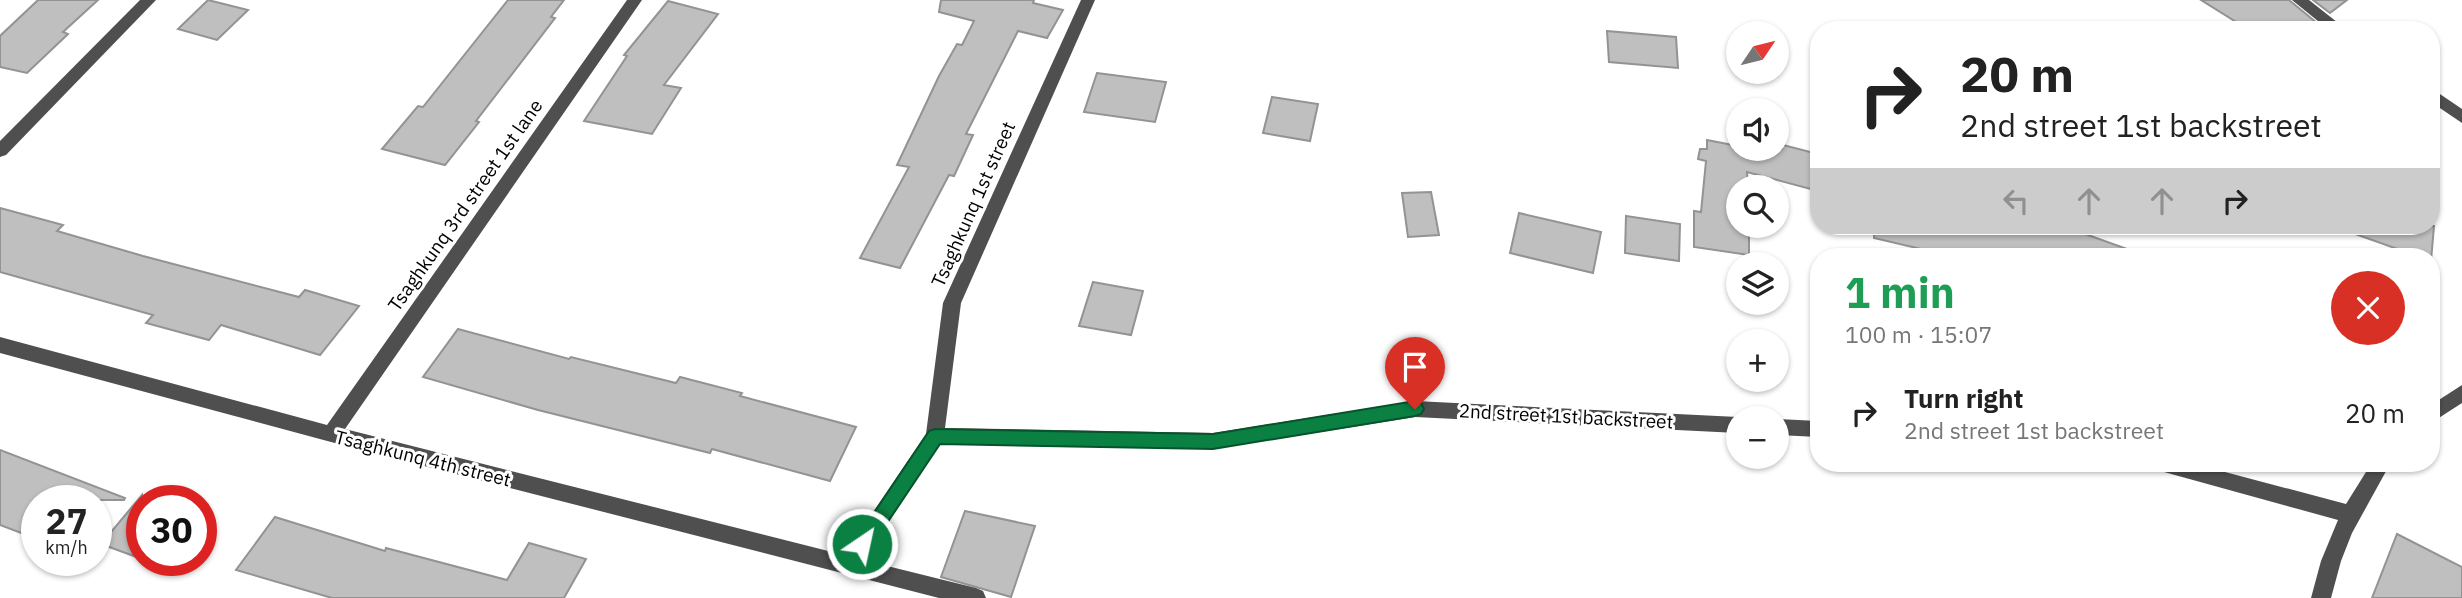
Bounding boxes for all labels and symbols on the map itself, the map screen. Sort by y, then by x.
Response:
north arrow [1726,21,1788,84]
street label: Tsaghkunq 3rd street 1st lane [383,94,547,316]
street label: Tsaghkunq 1st street [926,118,1020,290]
pin [1385,337,1445,409]
street label: 2nd street 1st backstreet [1458,398,1674,434]
street label: Tsaghkunq 4th street [333,425,513,491]
speed limit sign: 30 [126,485,217,576]
position arrow [825,507,899,581]

